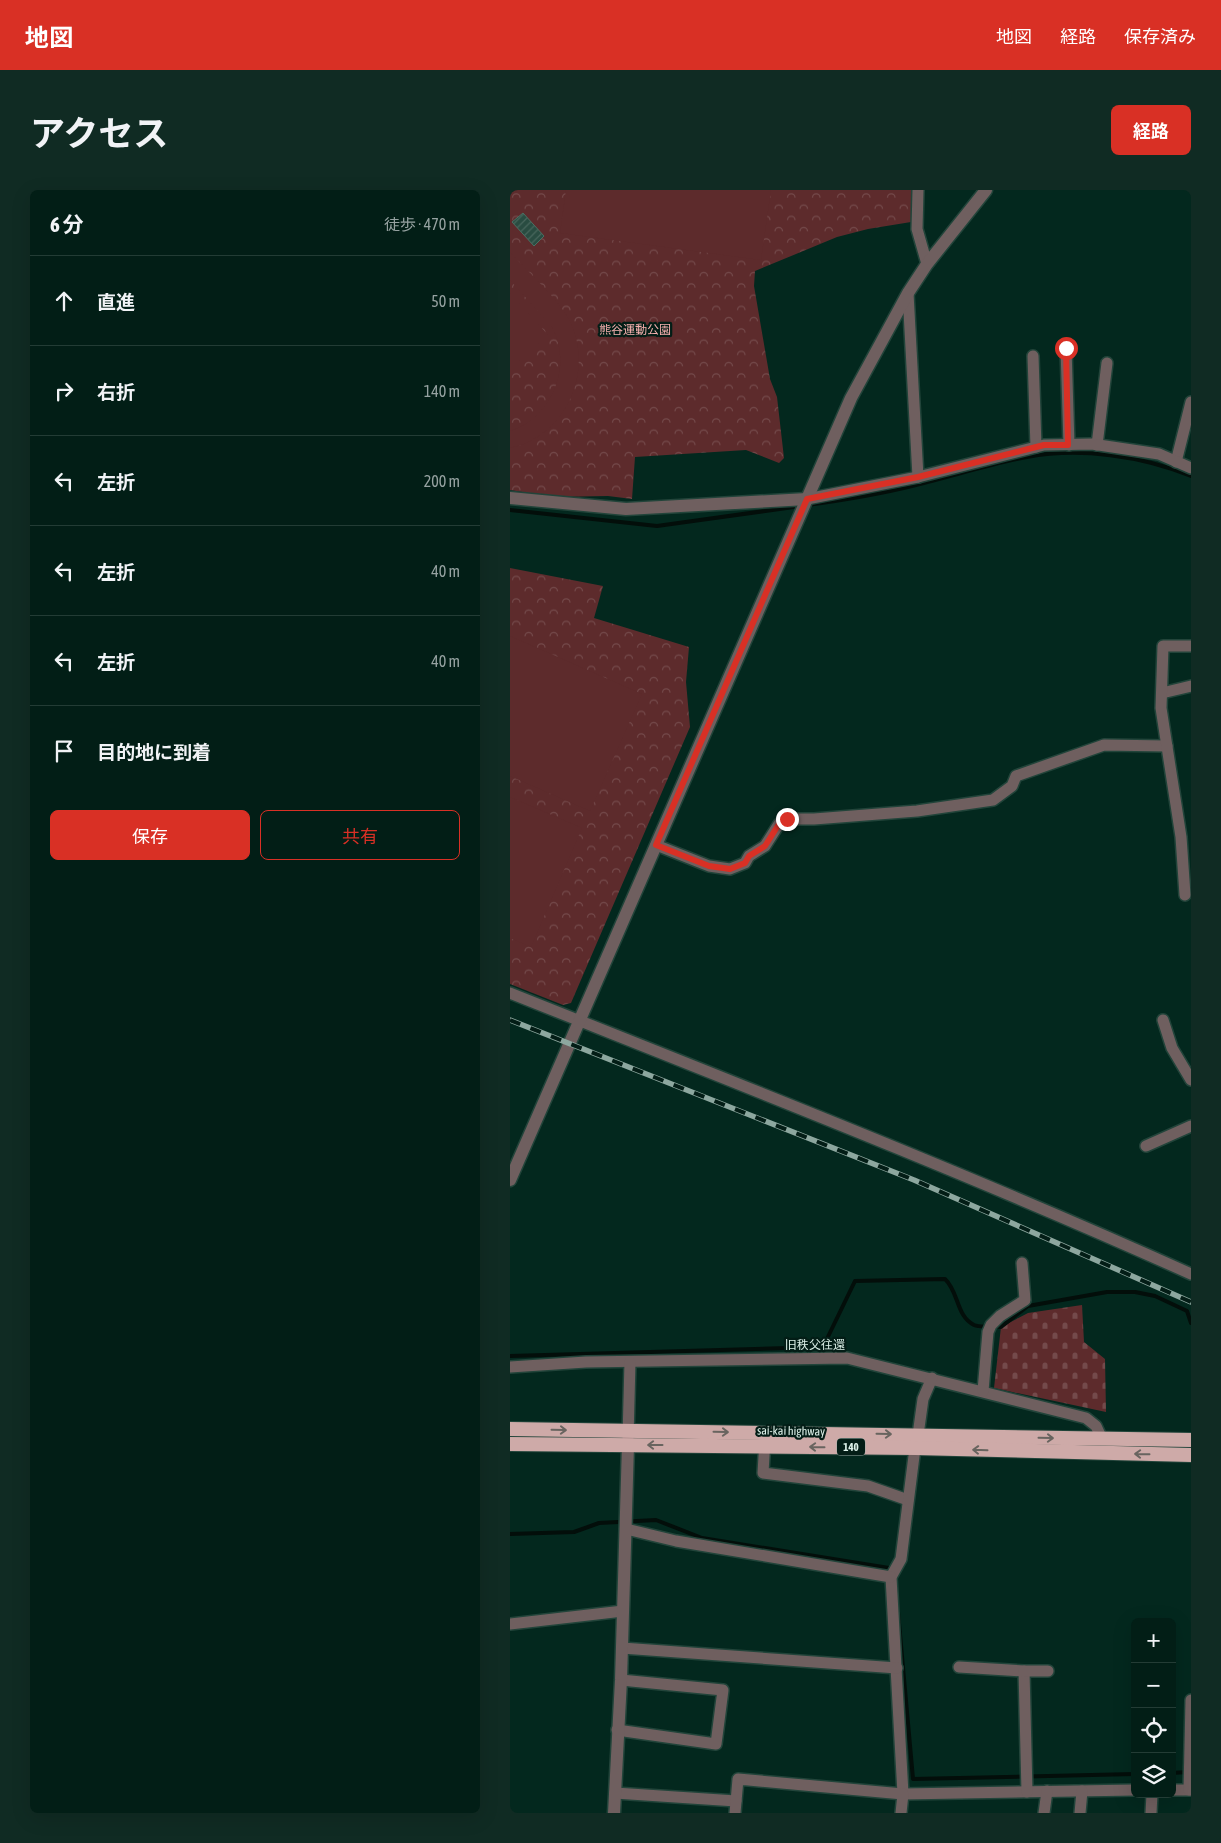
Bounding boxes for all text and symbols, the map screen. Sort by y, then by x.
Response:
text: 地図 [25,24,73,51]
text: 地図 [996,26,1032,47]
text: 経路 [1060,26,1096,47]
text: 保存済み [1124,26,1196,47]
button: 経路 [1111,105,1191,155]
text: アクセス [30,113,168,153]
text: 6 分 [50,212,84,236]
text: 徒歩 · 470 m [384,215,460,233]
icon: ahead [50,287,78,315]
text: 直進 [97,291,135,313]
text: 50 m [431,292,460,310]
park label: 熊谷運動公園 [599,323,671,337]
route start [1055,337,1078,360]
icon: right [50,377,78,405]
text: 右折 [97,381,135,403]
text: 140 m [424,382,460,400]
icon: left [50,467,78,495]
text: 左折 [97,471,135,493]
text: 200 m [424,472,460,490]
icon: left [50,557,78,585]
text: 左折 [97,561,135,583]
text: 40 m [431,562,460,580]
icon: left [50,647,78,675]
text: 左折 [97,651,135,673]
text: 40 m [431,652,460,670]
icon: arrive [50,737,78,765]
text: 目的地に到着 [97,741,211,763]
route end [776,808,799,831]
button: 保存 [50,810,250,860]
button: 共有 [260,810,460,860]
street label: 旧秩父往還 [785,1338,845,1352]
street label: sai-kai highway [757,1423,825,1439]
one-way arrow [550,1425,566,1434]
one-way arrow [712,1427,729,1437]
one-way arrow [875,1429,891,1439]
one-way arrow [1038,1433,1054,1442]
road number: 140 [837,1438,865,1456]
one-way arrow [647,1440,664,1450]
one-way arrow [810,1442,826,1452]
one-way arrow [972,1445,988,1454]
one-way arrow [1135,1449,1151,1459]
map controls [1131,1618,1176,1798]
button: + [1131,1618,1176,1663]
button: − [1131,1663,1176,1708]
button: locate [1131,1708,1176,1753]
button: layers [1131,1753,1176,1798]

